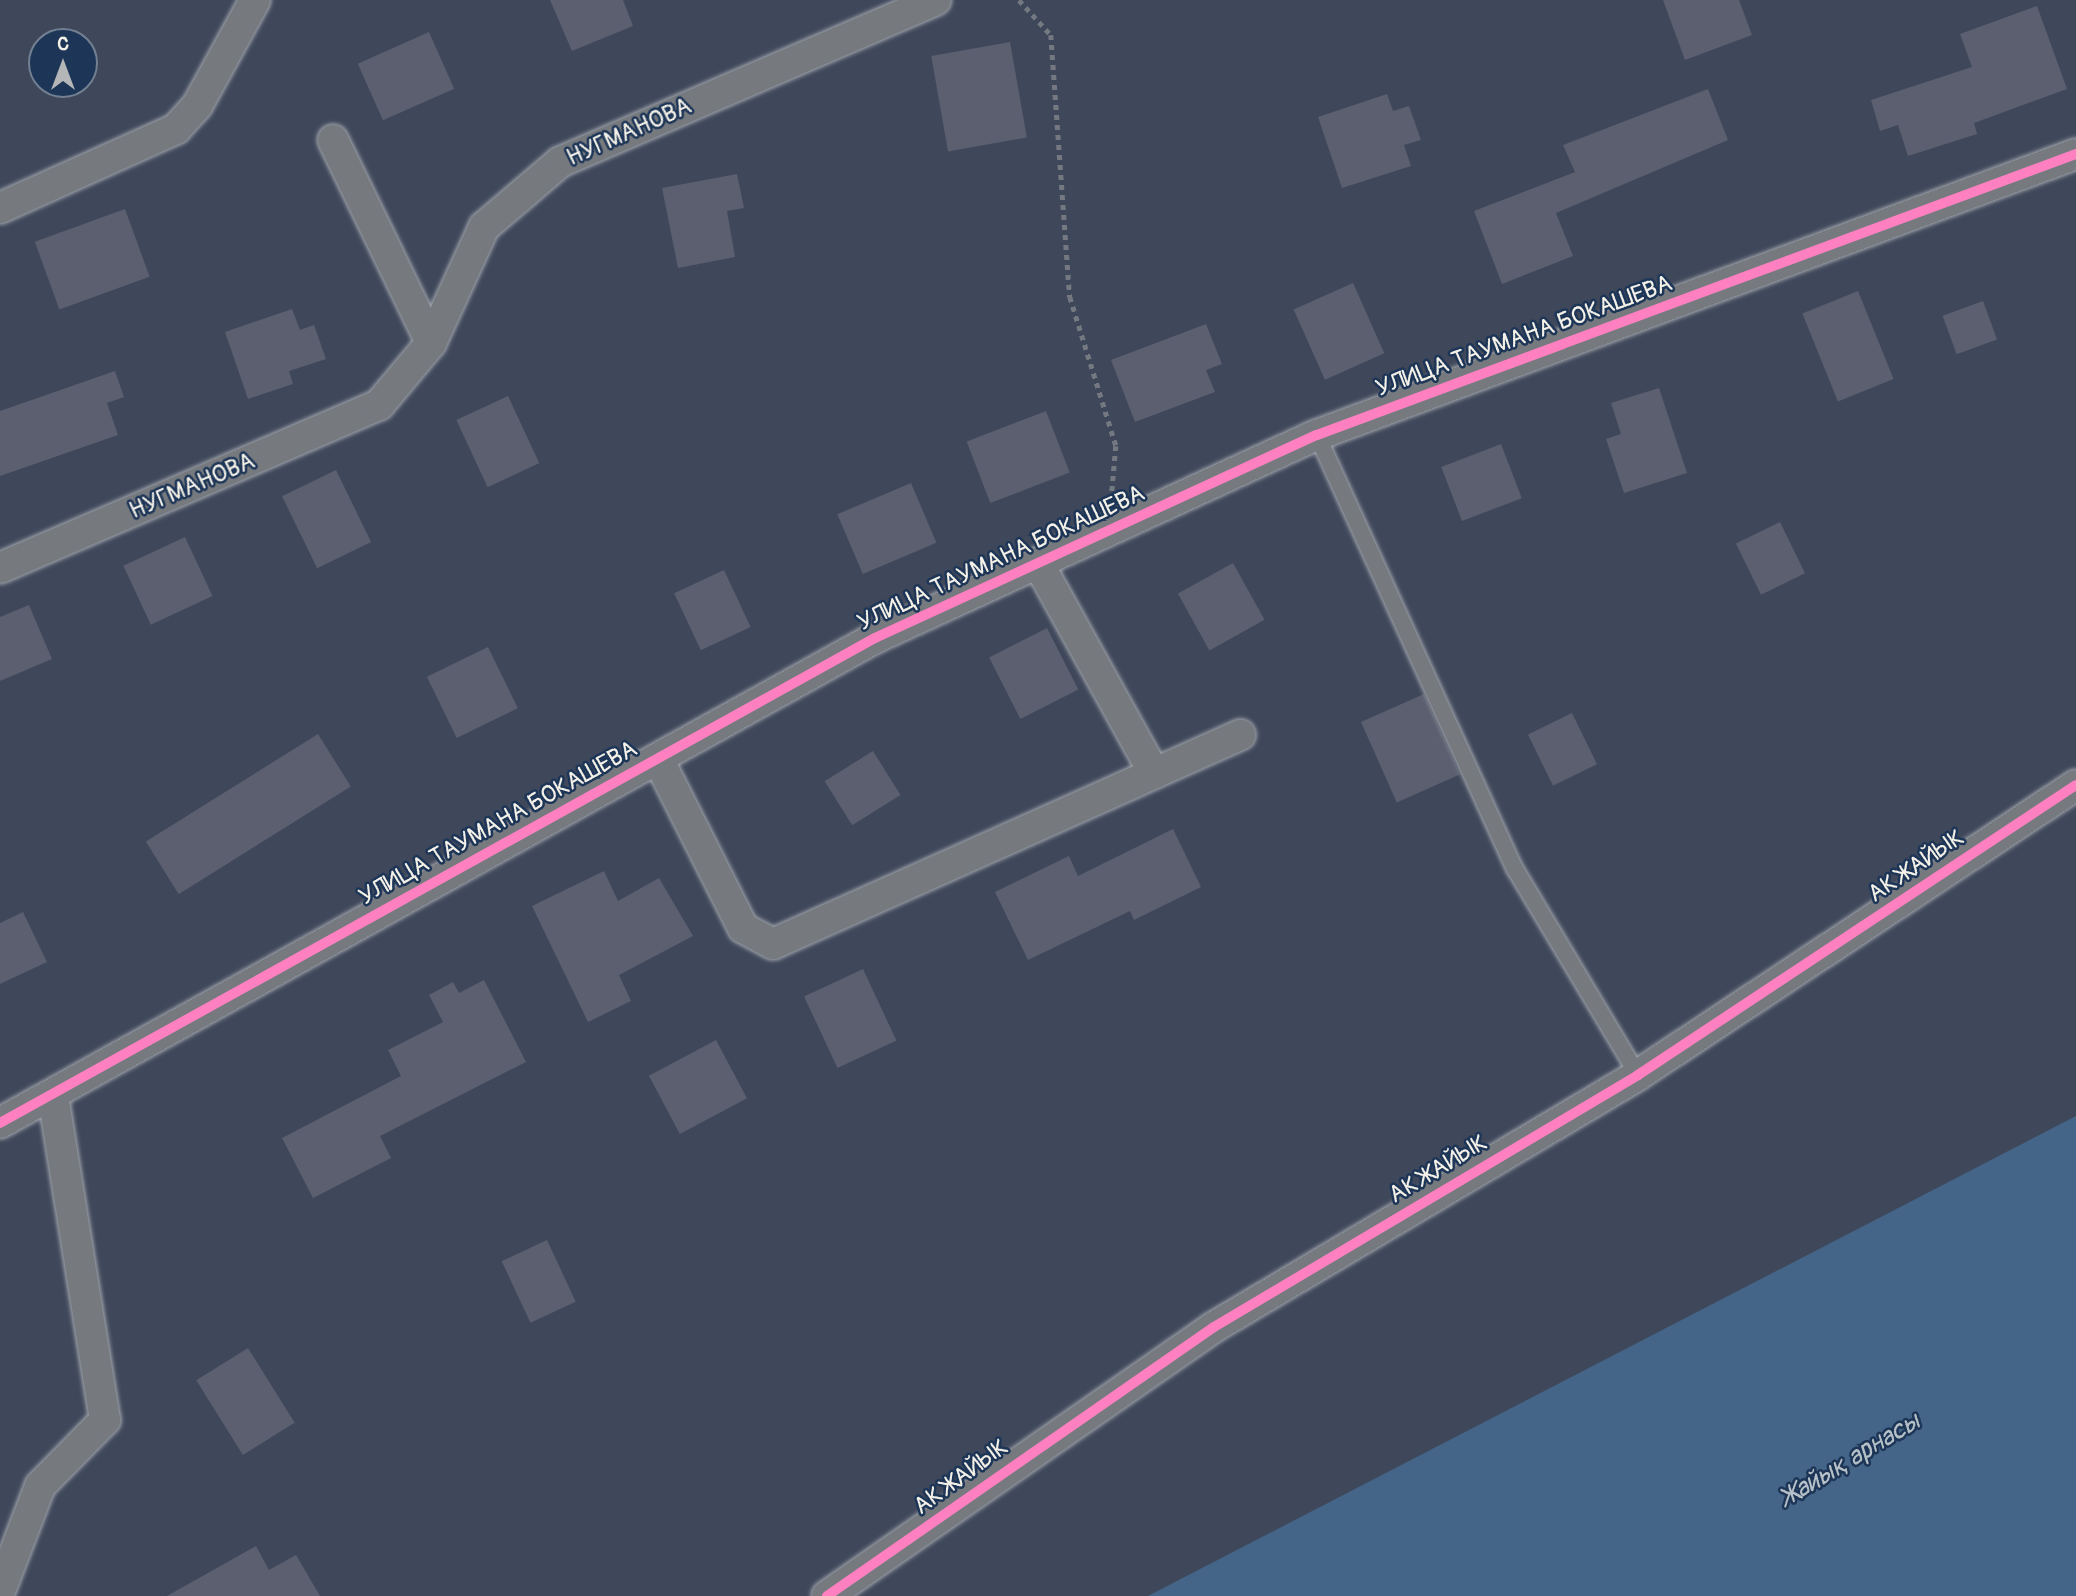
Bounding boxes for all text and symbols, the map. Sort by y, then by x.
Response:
north arrow [28,28,98,98]
text: С [57,32,69,56]
street label: НУГМАНОВА [562,92,696,172]
street label: УЛИЦА ТАУМАНА БОКАШЕВА [1372,269,1676,403]
street label: НУГМАНОВА [125,447,259,525]
street label: УЛИЦА ТАУМАНА БОКАШЕВА [853,479,1149,637]
street label: УЛИЦА ТАУМАНА БОКАШЕВА [354,734,642,912]
street label: АК ЖАЙЫК [1862,823,1970,909]
street label: АК ЖАЙЫК [1383,1128,1493,1210]
water label: Жайық арнасы [1776,1406,1926,1514]
street label: АК ЖАЙЫК [908,1433,1014,1521]

